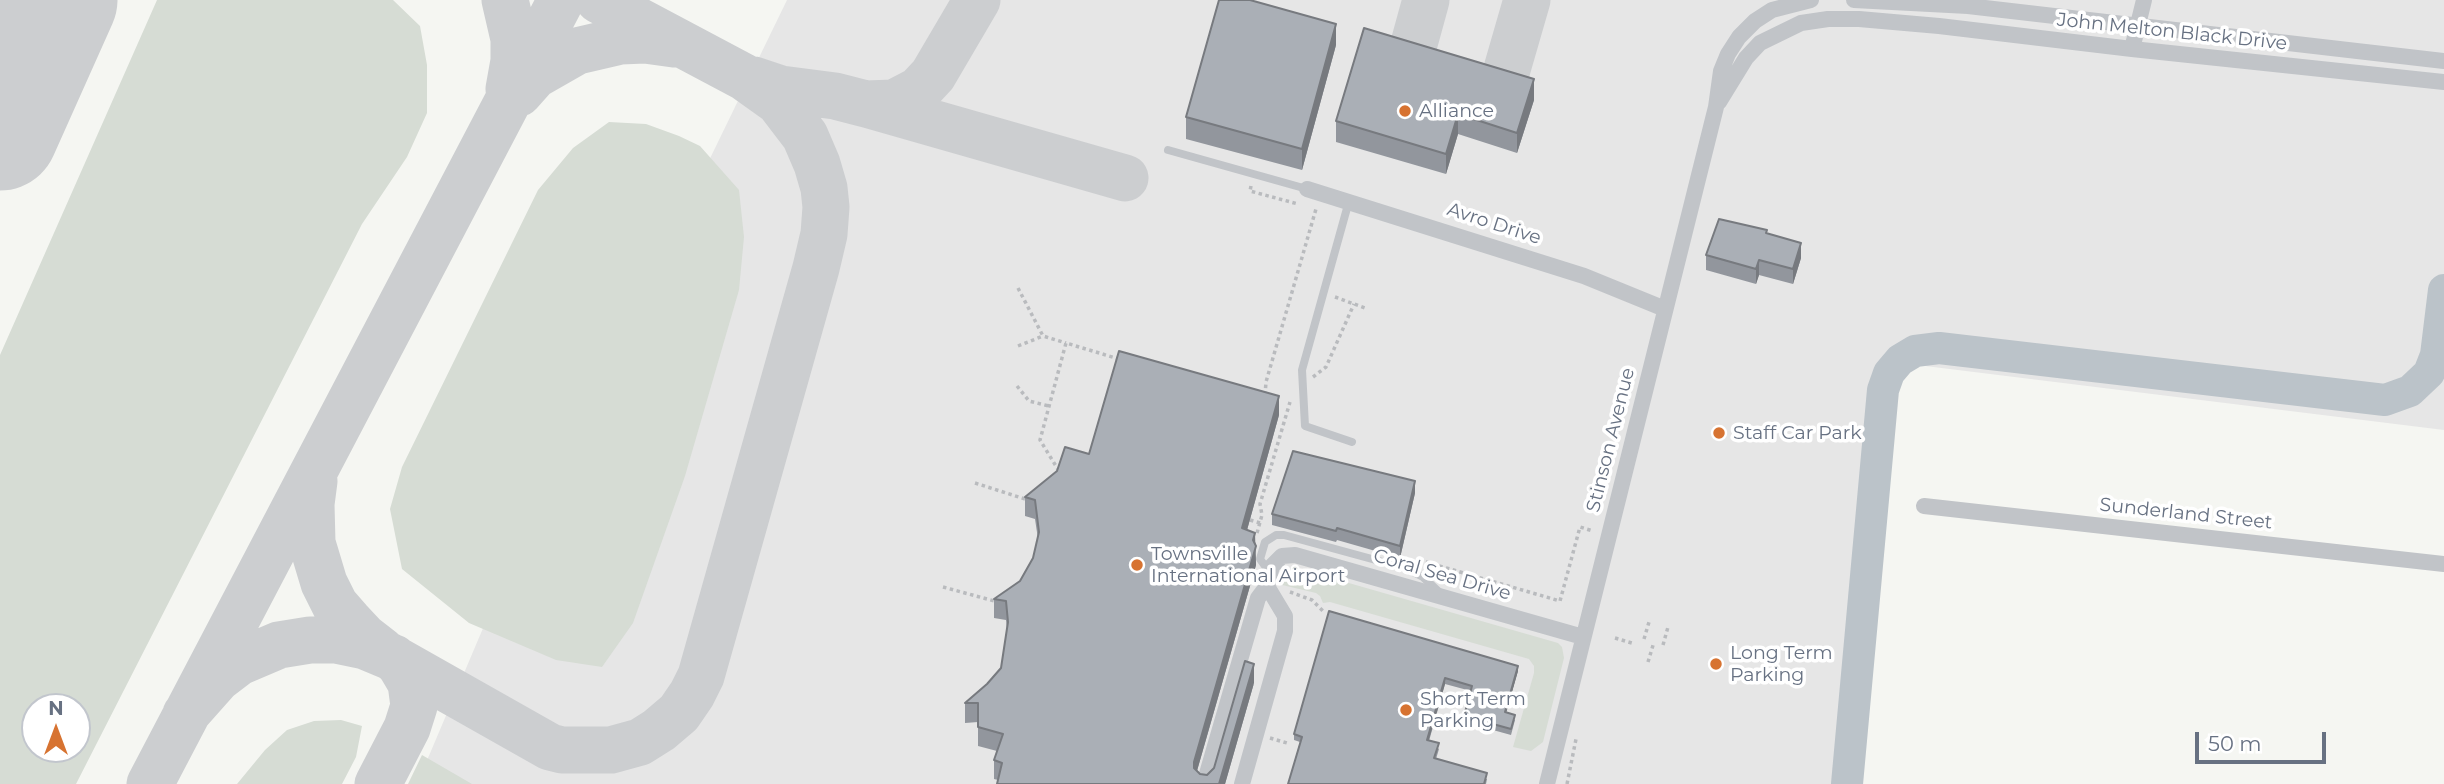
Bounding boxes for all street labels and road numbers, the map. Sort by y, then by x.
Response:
street label: John Melton Black Drive [2056,9,2288,55]
street label: Avro Drive [1444,198,1544,250]
street label: Stinson Avenue [1582,365,1640,515]
street label: Sunderland Street [2098,494,2274,534]
street label: Coral Sea Drive [1371,544,1513,606]

